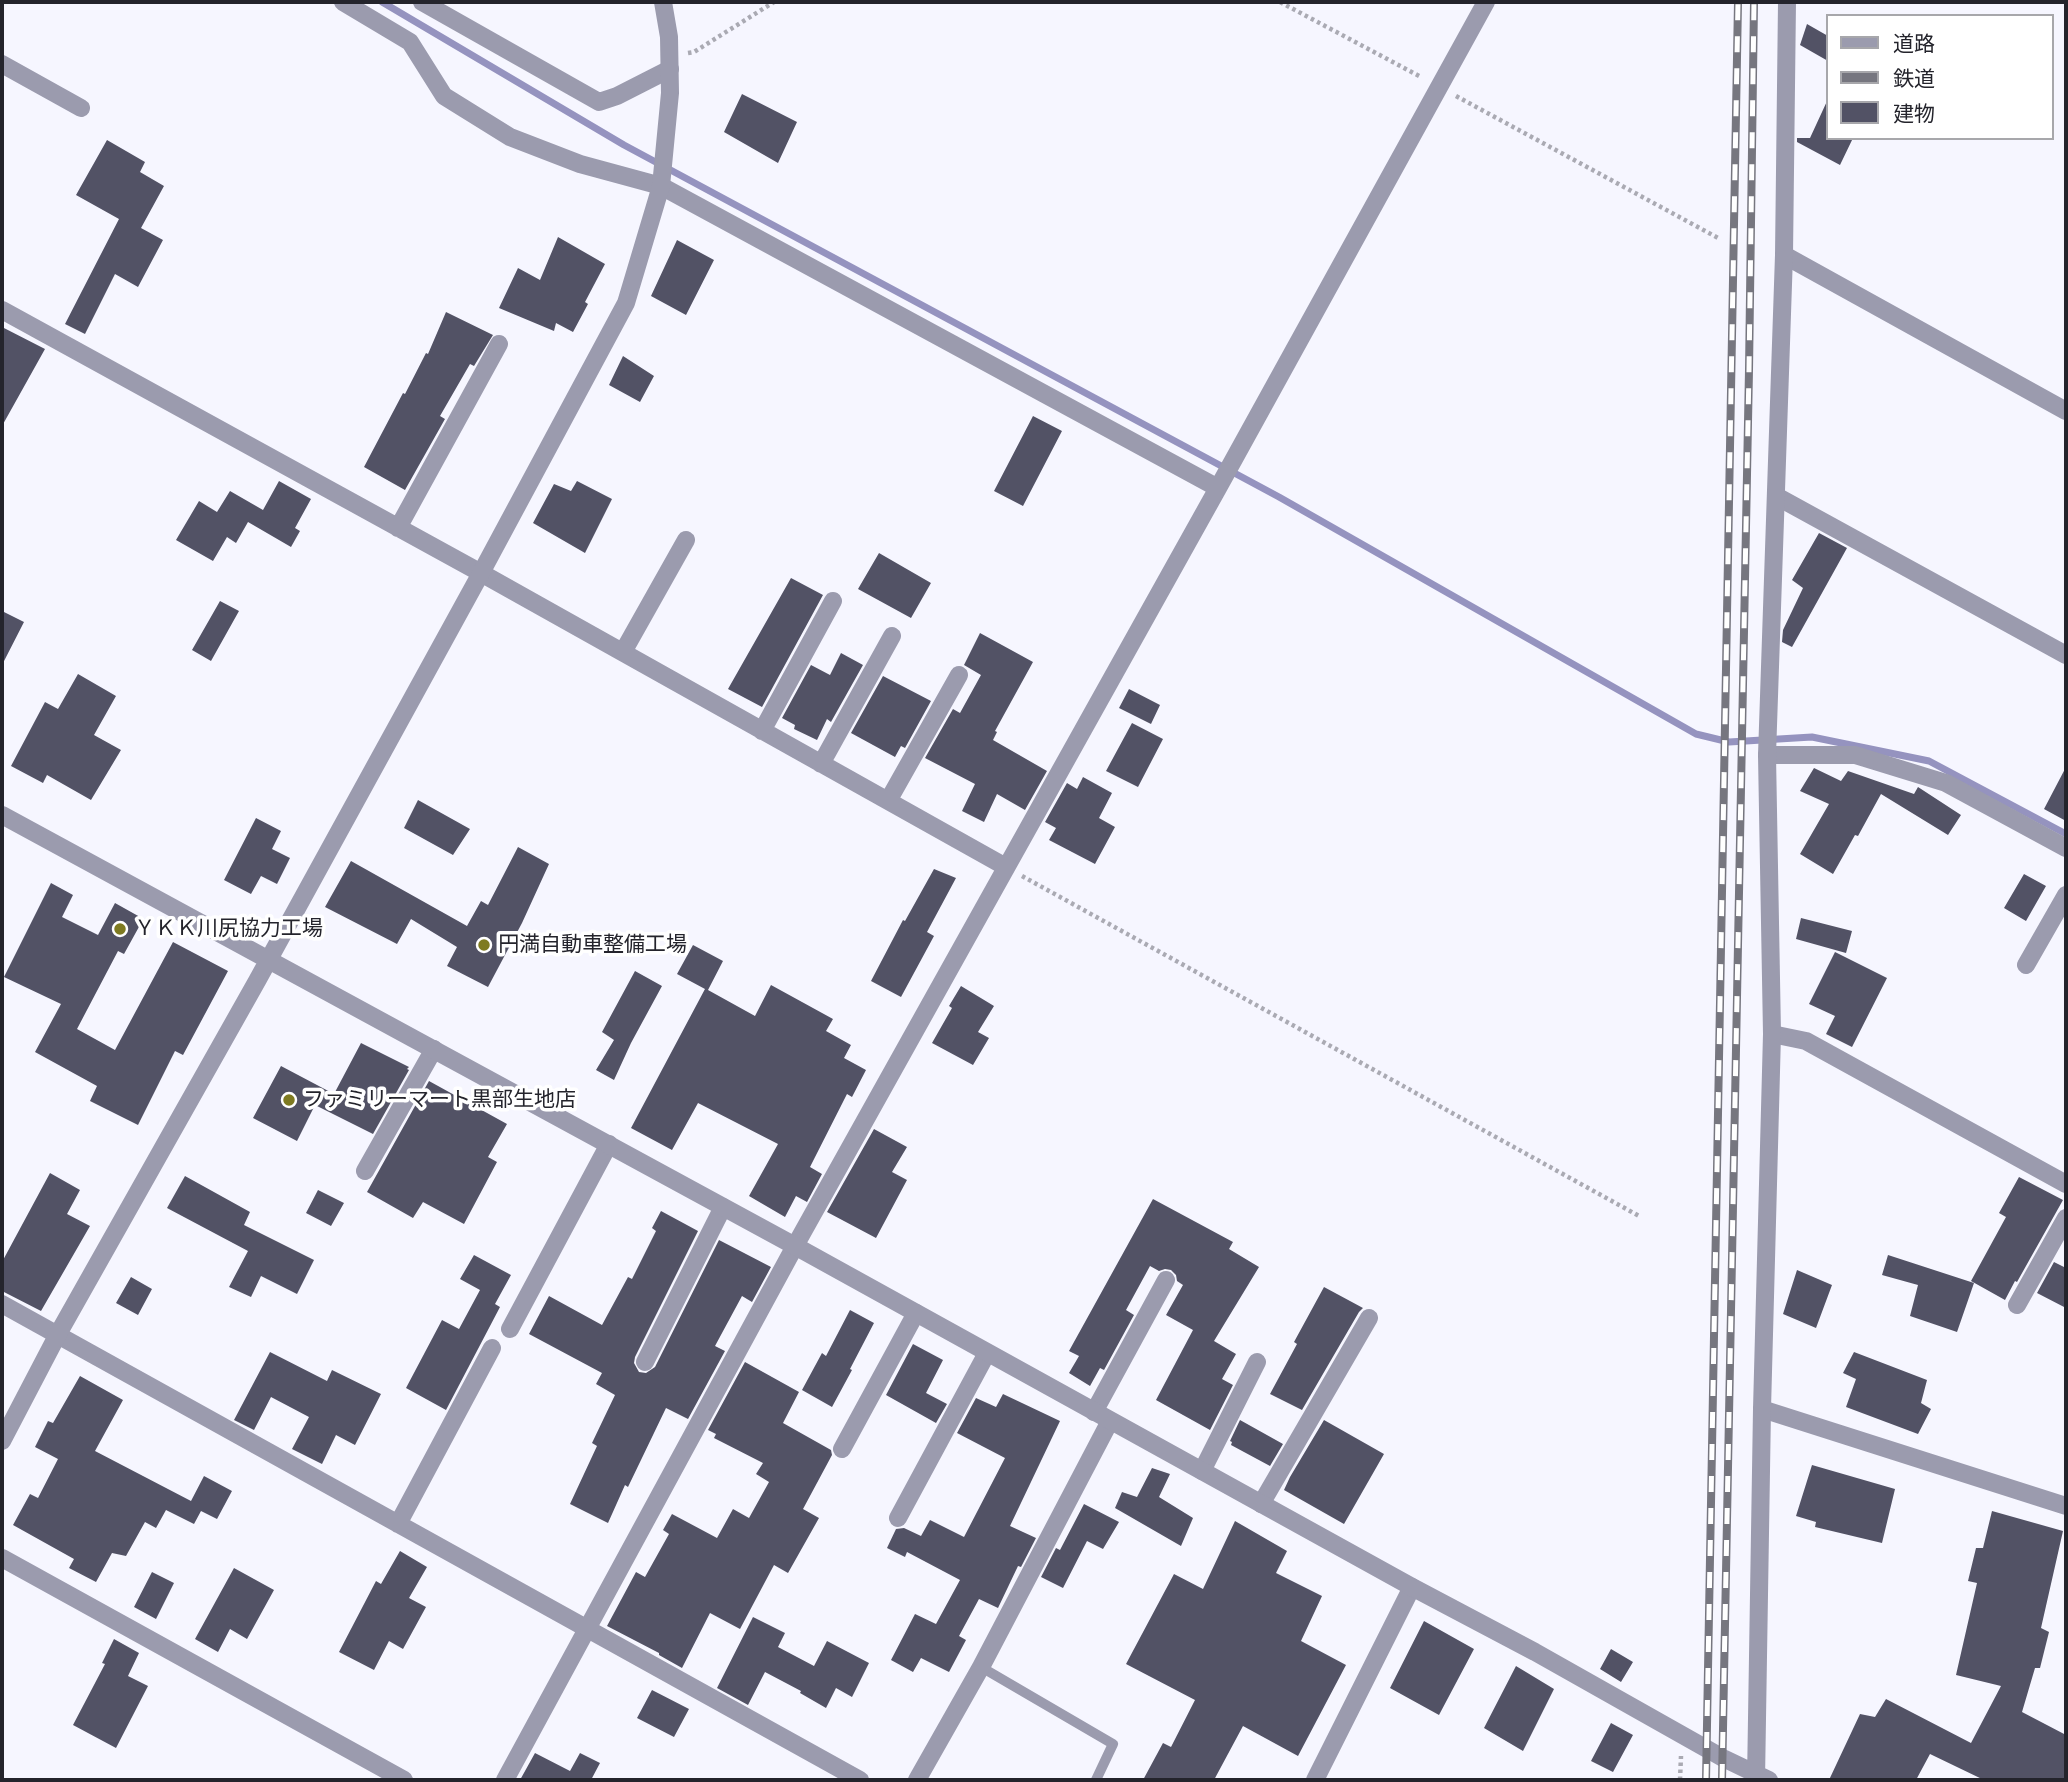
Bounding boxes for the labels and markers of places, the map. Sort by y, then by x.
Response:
place label: ＹＫＫ川尻協力工場 [134,916,323,942]
marker: ＹＫＫ川尻協力工場 [112,921,128,937]
place label: 円満自動車整備工場 [498,932,687,958]
marker: 円満自動車整備工場 [476,937,492,953]
place label: ファミリーマート黒部生地店 [303,1087,576,1113]
marker: ファミリーマート黒部生地店 [281,1092,297,1108]

